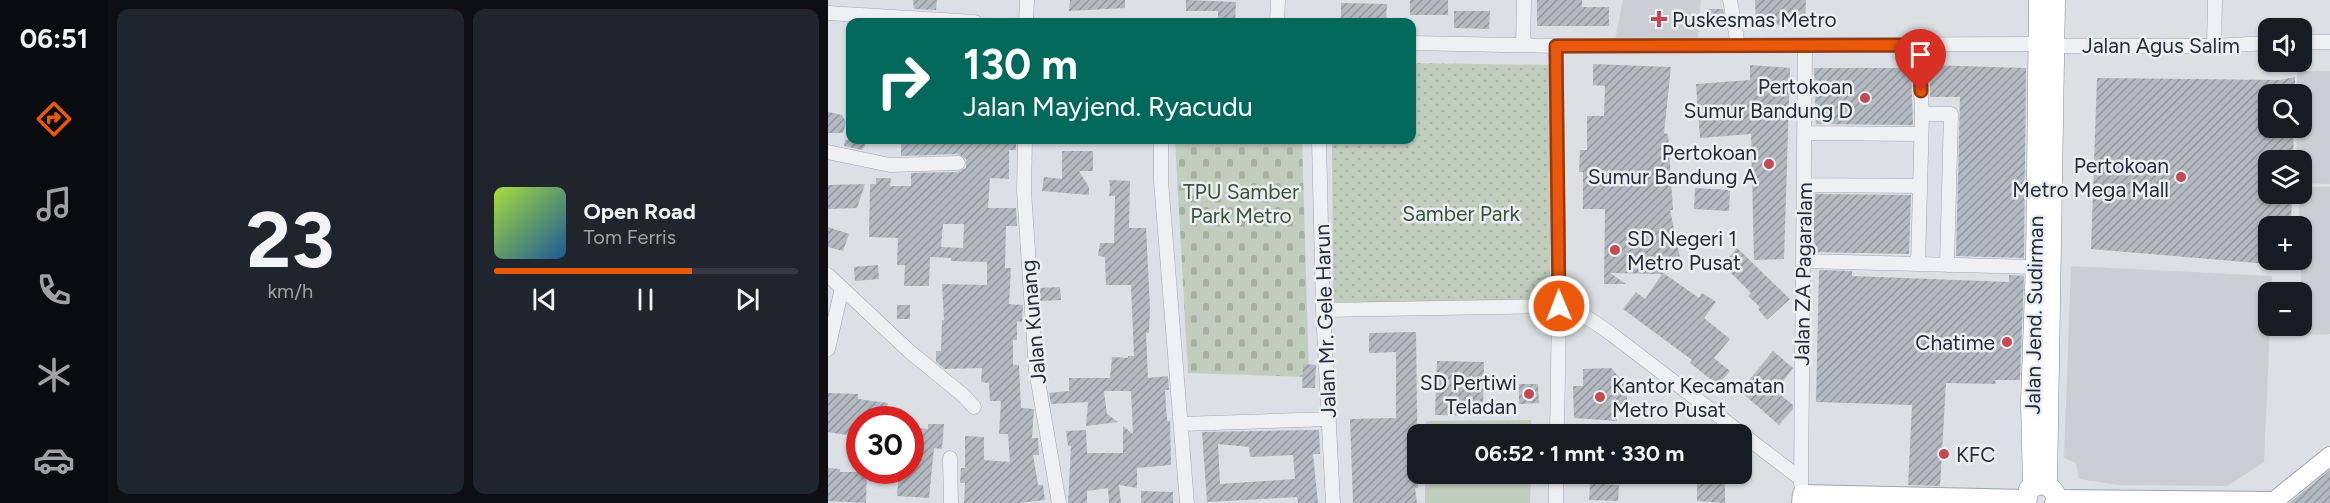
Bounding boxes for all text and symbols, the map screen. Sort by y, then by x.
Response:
place label: Puskesmas Metro [1672,7,1837,32]
marker: Puskesmas Metro [1650,10,1668,28]
map controls [2258,18,2312,336]
button: sound [2258,18,2312,72]
text: 06:51 [20,22,88,55]
pin [1895,29,1946,91]
street label: Jalan Agus Salim [2082,33,2240,58]
icon: arrive [1904,38,1937,71]
text: 130 m [963,39,1078,90]
icon: right [864,42,942,120]
place label: Pertokoan Sumur Bandung D [1684,74,1853,123]
button: search [2258,84,2312,138]
text: Jalan Mayjend. Ryacudu [963,90,1253,123]
marker: Pertokoan Sumur Bandung D [1858,91,1872,105]
icon: directions [33,98,75,140]
place label: Pertokoan Sumur Bandung A [1588,140,1757,189]
button: layers [2258,150,2312,204]
place label: Pertokoan Metro Mega Mall [2012,153,2169,202]
marker: Pertokoan Sumur Bandung A [1762,157,1776,171]
marker: Pertokoan Metro Mega Mall [2174,170,2188,184]
park label: TPU Samber Park Metro [1183,179,1299,228]
street label: Jalan ZA Pagaralam [1789,182,1817,366]
icon: music [33,183,75,225]
text: 23 [246,193,335,287]
text: Open Road [584,198,696,225]
park label: Samber Park [1402,201,1521,226]
street label: Jalan Jend. Sudirman [2020,215,2048,415]
button: + [2258,216,2312,270]
street label: Jalan Mr. Gele Harun [1309,224,1341,418]
text: Tom Ferris [584,225,676,249]
place label: SD Negeri 1 Metro Pusat [1627,226,1741,275]
marker: SD Negeri 1 Metro Pusat [1608,243,1622,257]
street label: Jalan Kunang [1015,259,1051,385]
icon: phone [33,269,75,311]
position arrow [1527,274,1591,338]
text: km/h [267,279,313,303]
button: − [2258,282,2312,336]
icon: previous [528,283,561,316]
icon: pause [629,283,662,316]
icon: next [731,283,764,316]
place label: Chatime [1915,330,1995,355]
marker: Chatime [2000,335,2014,349]
icon: climate [33,354,75,396]
place label: SD Pertiwi Teladan [1420,370,1517,419]
place label: Kantor Kecamatan Metro Pusat [1612,373,1784,422]
marker: SD Pertiwi Teladan [1522,387,1536,401]
marker: Kantor Kecamatan Metro Pusat [1593,390,1607,404]
speed limit sign: 30 [846,406,924,484]
icon: car [33,439,75,481]
text: 06:52 · 1 mnt · 330 m [1475,440,1684,467]
place label: KFC [1956,442,1995,467]
marker: KFC [1937,447,1951,461]

